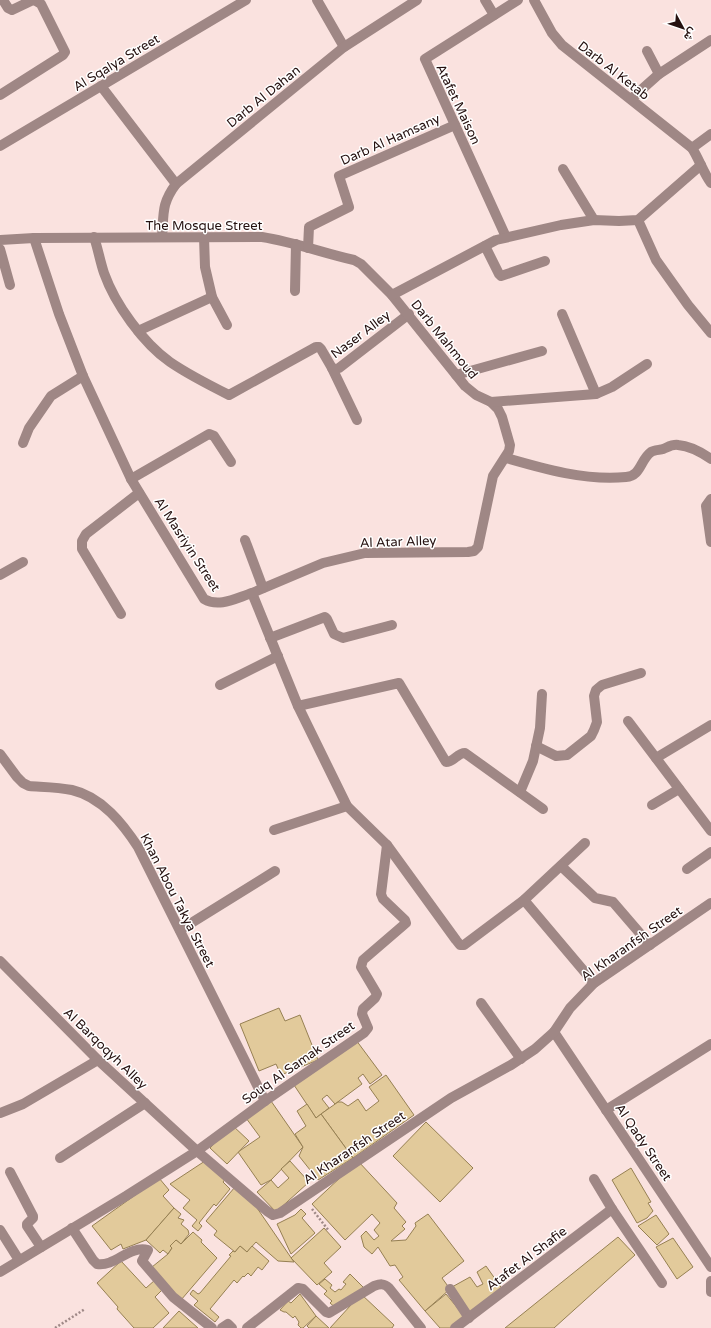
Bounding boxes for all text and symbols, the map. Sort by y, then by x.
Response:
north arrow [663,8,703,48]
text: ش [681,25,700,43]
street label: Al Sqalya Street [71,31,163,95]
street label: Darb Al Ketab [574,38,652,104]
street label: Darb Al Dahan [224,62,304,131]
street label: Atafet Maison [432,62,484,147]
street label: Darb Al Hamsany [338,111,443,169]
street label: The Mosque Street [145,218,263,234]
street label: Darb Mahmoud [407,297,481,382]
street label: Naser Alley [328,307,393,362]
street label: Al Masriyin Street [151,494,224,595]
street label: Al Atar Alley [359,533,437,551]
street label: Khan Abou Takya Street [136,831,218,970]
street label: Al Kharanfsh Street [578,903,685,985]
street label: Al Barqoqyh Alley [60,1005,151,1093]
street label: Souq Al Samak Street [239,1018,358,1108]
street label: Al Qady Street [611,1101,675,1184]
street label: Al Kharanfsh Street [300,1108,409,1188]
street label: Atafet Al Shafie [483,1223,570,1294]

